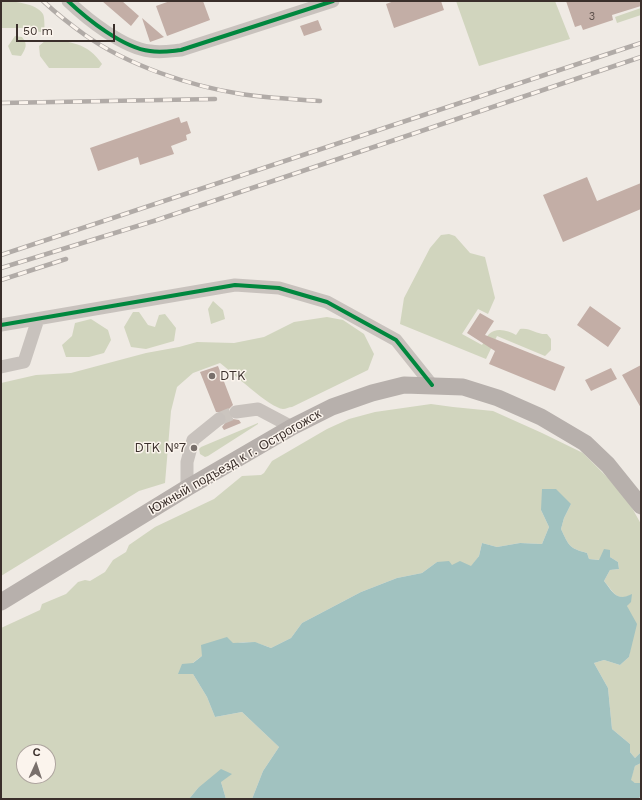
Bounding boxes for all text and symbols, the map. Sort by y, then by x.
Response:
house number: 3 [589,10,595,24]
scale bar [18,16,117,42]
text: 50 m [23,24,53,38]
place label: DTK [220,368,245,384]
marker: DTK [207,371,217,381]
street label: Южный подъезд к г. Острогожск [146,406,324,518]
place label: DTK №7 [135,440,186,456]
marker: DTK №7 [189,443,199,453]
north arrow [16,744,56,784]
text: С [32,746,41,759]

